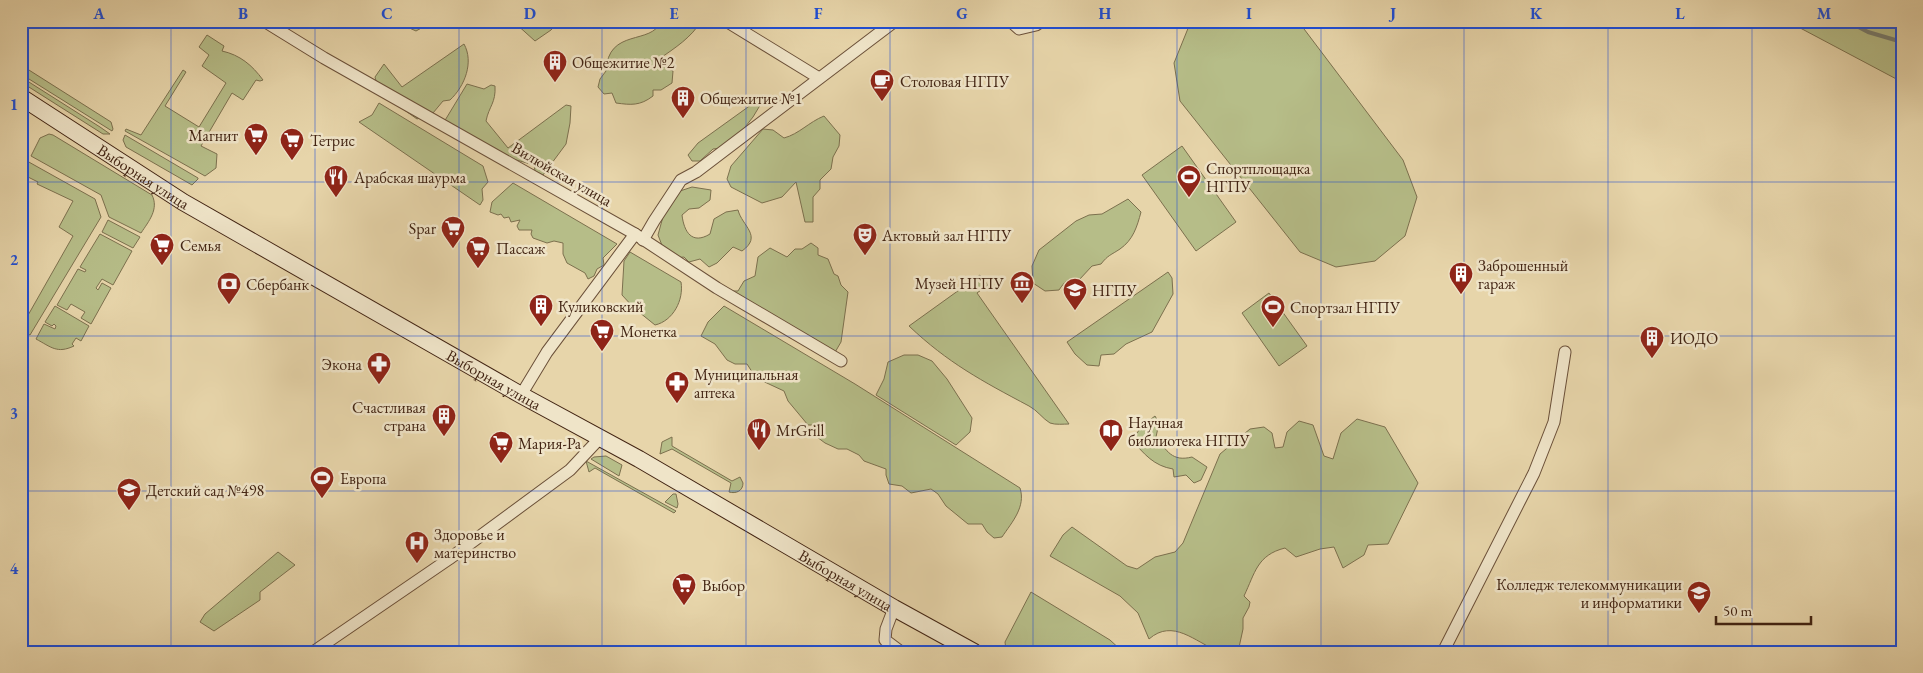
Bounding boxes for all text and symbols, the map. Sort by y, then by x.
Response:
text: A [92,3,105,24]
text: B [238,3,248,24]
text: C [381,3,393,24]
text: D [524,3,536,24]
text: E [669,3,679,24]
text: F [814,3,823,24]
text: G [956,3,968,24]
text: H [1099,3,1112,24]
text: I [1246,3,1252,24]
text: J [1388,3,1396,24]
text: K [1530,3,1543,24]
text: L [1675,3,1685,24]
text: M [1817,3,1832,24]
building icon: Общежитие №2 [542,49,568,83]
place label: Общежитие №2 [572,52,675,73]
cafe icon: Столовая НГПУ [869,68,895,102]
place label: Столовая НГПУ [900,71,1010,92]
building icon: Общежитие №1 [670,85,696,119]
place label: Общежитие №1 [700,88,803,109]
text: 1 [10,94,18,115]
supermarket icon: Магнит [243,122,269,156]
place label: Магнит [189,125,238,146]
supermarket icon: Тетрис [279,127,305,161]
place label: Тетрис [310,130,355,151]
street label: Вилюйская улица [508,137,616,211]
street label: Выборная улица [94,139,194,214]
place label: Спортплощадка НГПУ [1206,158,1311,197]
restaurant icon: Арабская шаурма [323,164,349,198]
sports icon: Спортплощадка НГПУ [1176,164,1202,198]
place label: Арабская шаурма [353,167,467,188]
supermarket icon: Spar [440,215,466,249]
place label: Spar [409,218,437,239]
theatre icon: Актовый зал НГПУ [852,222,878,256]
place label: Актовый зал НГПУ [881,225,1012,246]
supermarket icon: Семья [149,232,175,266]
place label: Семья [180,235,221,256]
supermarket icon: Пассаж [465,235,491,269]
place label: Пассаж [496,238,545,259]
text: 2 [10,249,19,270]
place label: Заброшенный гараж [1478,255,1569,294]
building icon: Заброшенный гараж [1448,261,1474,295]
museum icon: Музей НГПУ [1009,270,1035,304]
bank icon: Сбербанк [216,271,242,305]
place label: Музей НГПУ [915,273,1005,294]
place label: Сбербанк [246,274,309,295]
school or university icon: НГПУ [1062,277,1088,311]
place label: НГПУ [1092,280,1137,301]
building icon: Куликовский [528,293,554,327]
sports icon: Спортзал НГПУ [1260,294,1286,328]
place label: Куликовский [558,296,644,317]
place label: Спортзал НГПУ [1290,297,1401,318]
supermarket icon: Монетка [589,318,615,352]
place label: Монетка [620,321,678,342]
building icon: ИОДО [1639,325,1665,359]
place label: ИОДО [1670,328,1718,349]
street label: Выборная улица [443,344,545,415]
pharmacy icon: Экона [366,351,392,385]
place label: Экона [322,354,363,375]
place label: Муниципальная аптека [694,364,798,403]
pharmacy icon: Муниципальная аптека [664,370,690,404]
place label: Счастливая страна [352,397,427,436]
text: 3 [10,403,18,424]
building icon: Счастливая страна [431,403,457,437]
place label: Научная библиотека НГПУ [1128,412,1251,451]
restaurant icon: MrGrill [746,417,772,451]
library icon: Научная библиотека НГПУ [1098,418,1124,452]
place label: MrGrill [776,420,825,441]
supermarket icon: Мария-Ра [488,430,514,464]
place label: Мария-Ра [518,433,582,454]
sports icon: Европа [309,465,335,499]
place label: Европа [340,468,387,489]
school or university icon: Детский сад №498 [116,477,142,511]
place label: Детский сад №498 [146,480,264,501]
place label: Здоровье и материнство [434,524,516,563]
hospital icon: Здоровье и материнство [404,530,430,564]
street label: Выборная улица [795,544,897,616]
text: 4 [10,558,19,579]
supermarket icon: Выбор [671,572,697,606]
place label: Колледж телекоммуникации и информатики [1496,574,1683,613]
place label: Выбор [702,575,745,596]
school or university icon: Колледж телекоммуникации и информатики [1686,580,1712,614]
scale bar [1716,593,1810,625]
text: 50 m [1723,601,1752,620]

